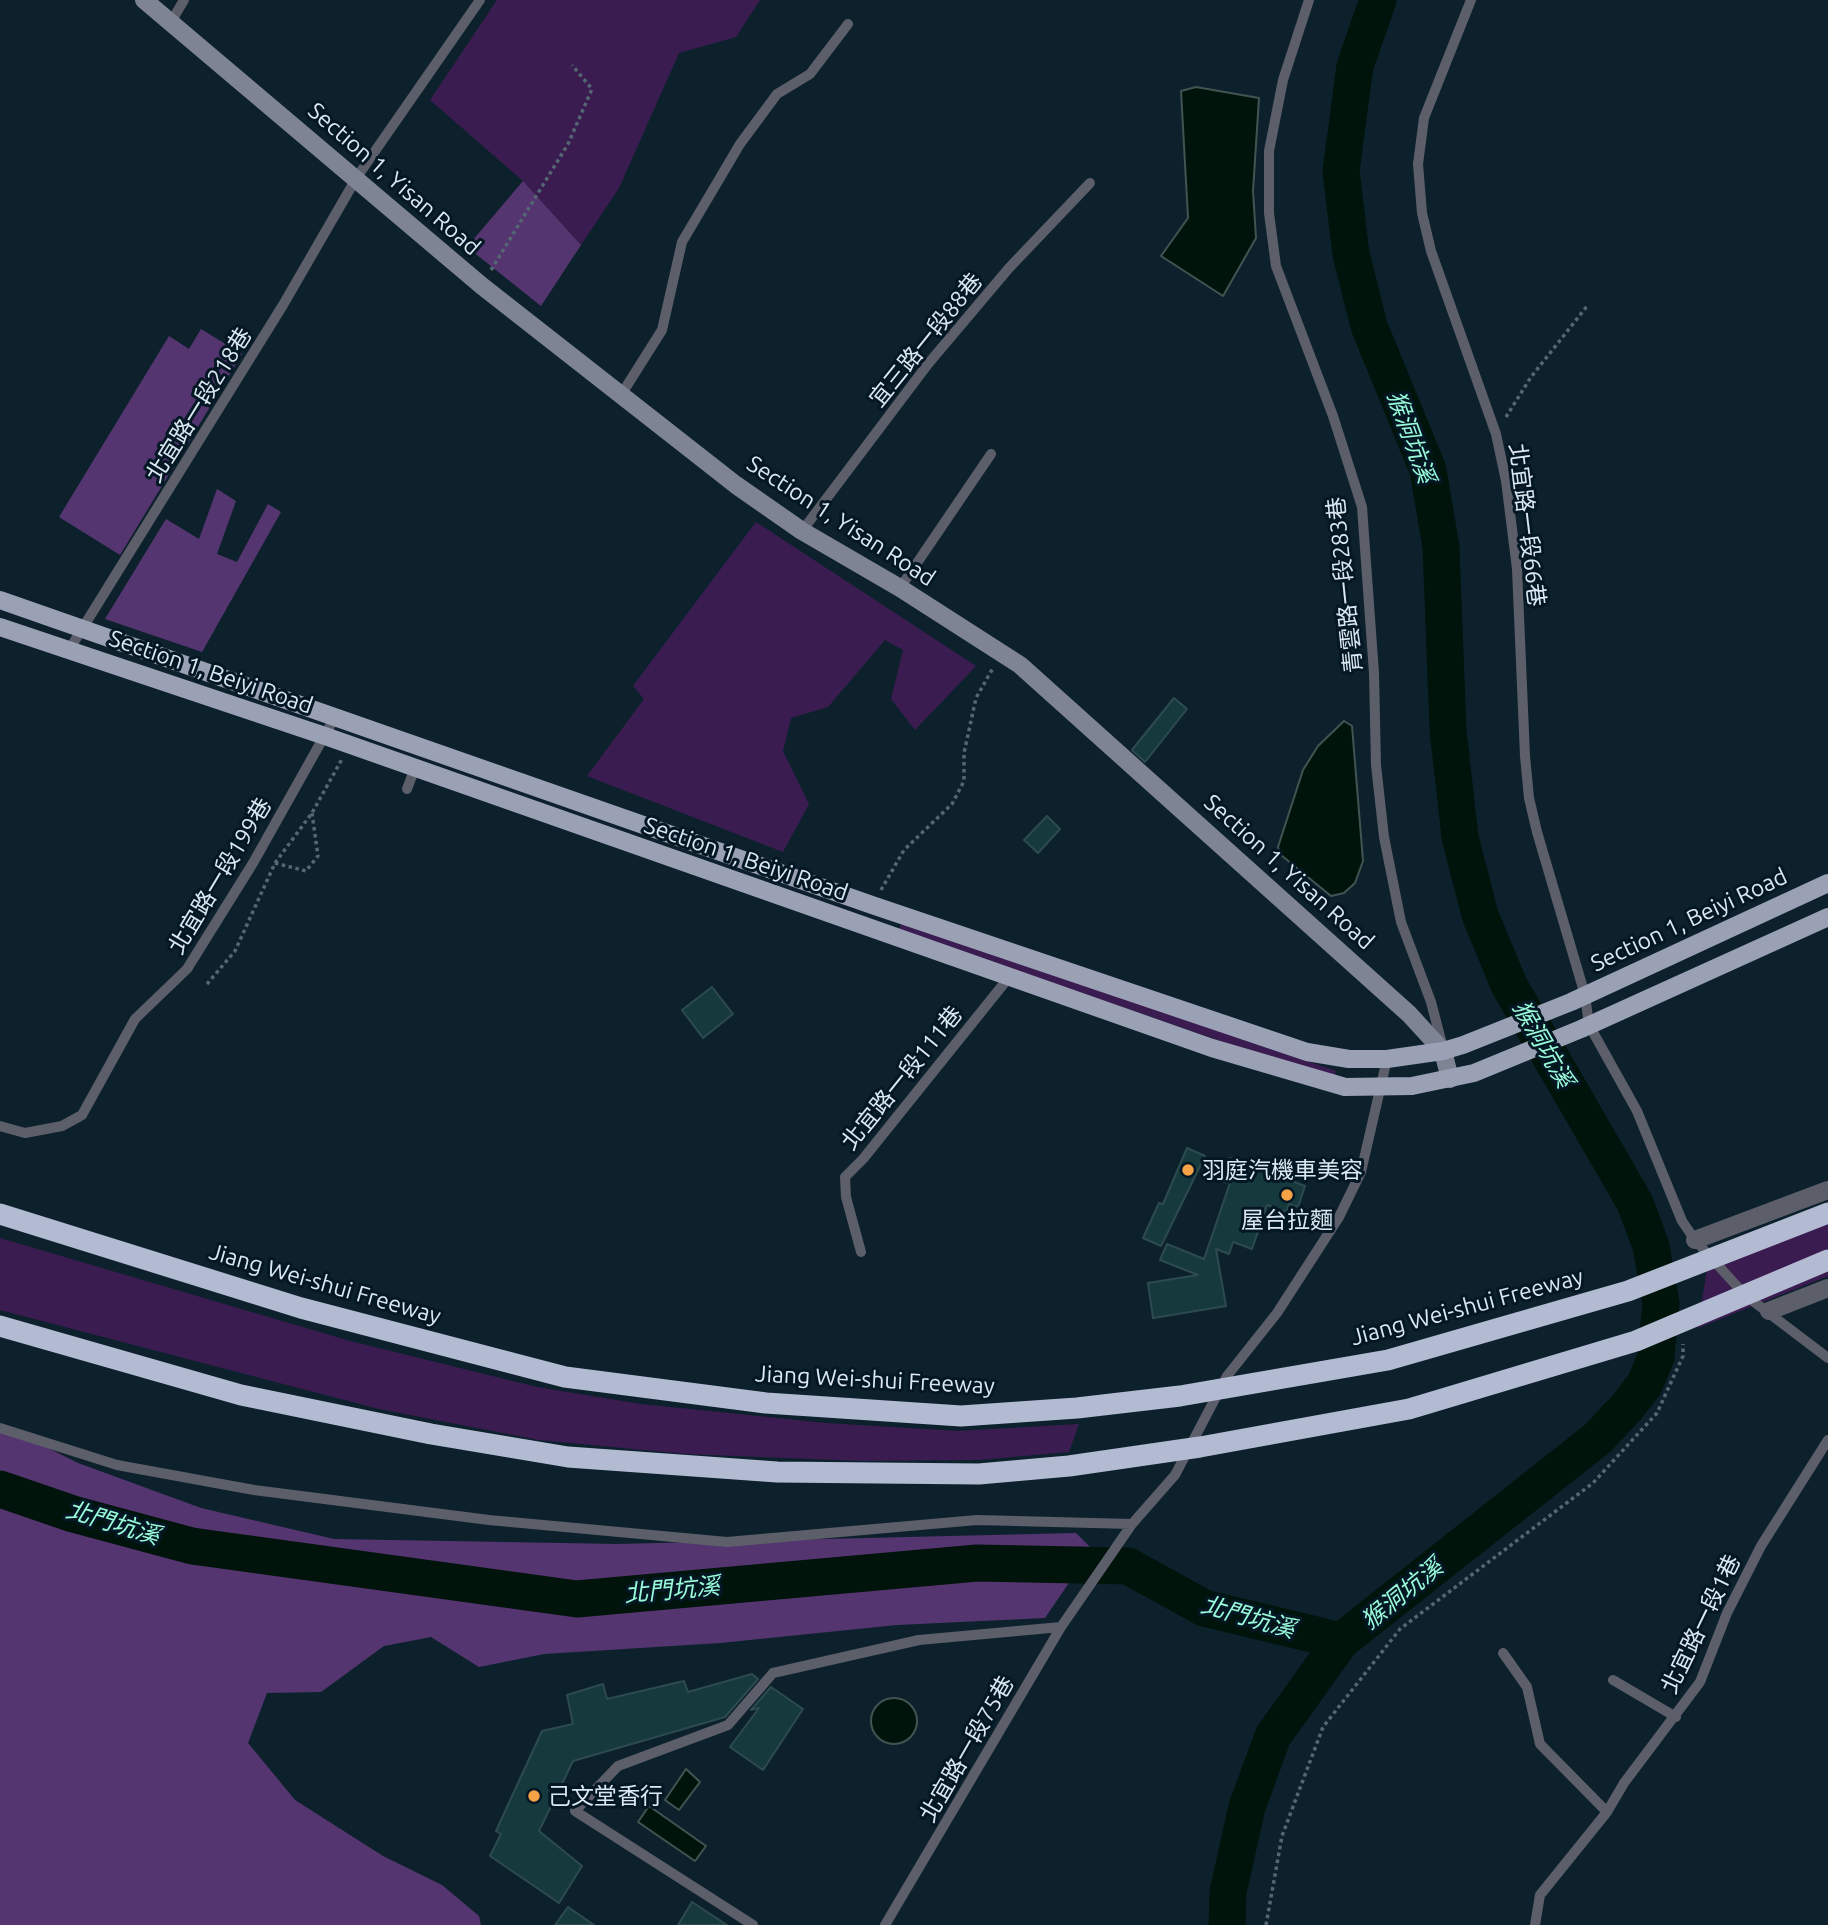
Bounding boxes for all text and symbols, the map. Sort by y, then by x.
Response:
street label: Section 1, Yisan Road [302,97,486,261]
street label: 宜三路一段88巷 [864,268,988,412]
street label: 北宜路一段218巷 [140,323,258,487]
water label: 猴洞坑溪 [1381,387,1441,487]
street label: 北宜路一段66巷 [1503,442,1551,608]
street label: Section 1, Yisan Road [742,450,940,592]
street label: 青雲路一段283巷 [1322,496,1368,674]
street label: Section 1, Beiyi Road [106,624,316,720]
street label: Section 1, Yisan Road [1198,789,1380,955]
street label: 北宜路一段199巷 [163,793,277,959]
street label: Section 1, Beiyi Road [641,811,851,907]
street label: Section 1, Beiyi Road [1586,862,1792,978]
water label: 猴洞坑溪 [1507,995,1579,1093]
street label: 北宜路一段111巷 [836,1001,968,1155]
place label: 羽庭汽機車美容 [1202,1156,1363,1184]
marker: 羽庭汽機車美容 [1180,1162,1196,1178]
marker: 屋台拉麵 [1279,1187,1295,1203]
place label: 屋台拉麵 [1241,1206,1333,1234]
street label: Jiang Wei-shui Freeway [206,1238,444,1330]
street label: Jiang Wei-shui Freeway [1348,1263,1586,1351]
street label: Jiang Wei-shui Freeway [755,1360,995,1400]
water label: 北門坑溪 [63,1495,163,1551]
street label: 北宜路一段1巷 [1656,1550,1746,1698]
water label: 猴洞坑溪 [1356,1553,1448,1635]
water label: 北門坑溪 [623,1571,721,1609]
water label: 北門坑溪 [1198,1590,1298,1644]
street label: 北宜路一段75巷 [914,1671,1020,1827]
place label: 己文堂香行 [548,1782,663,1810]
marker: 己文堂香行 [526,1788,542,1804]

